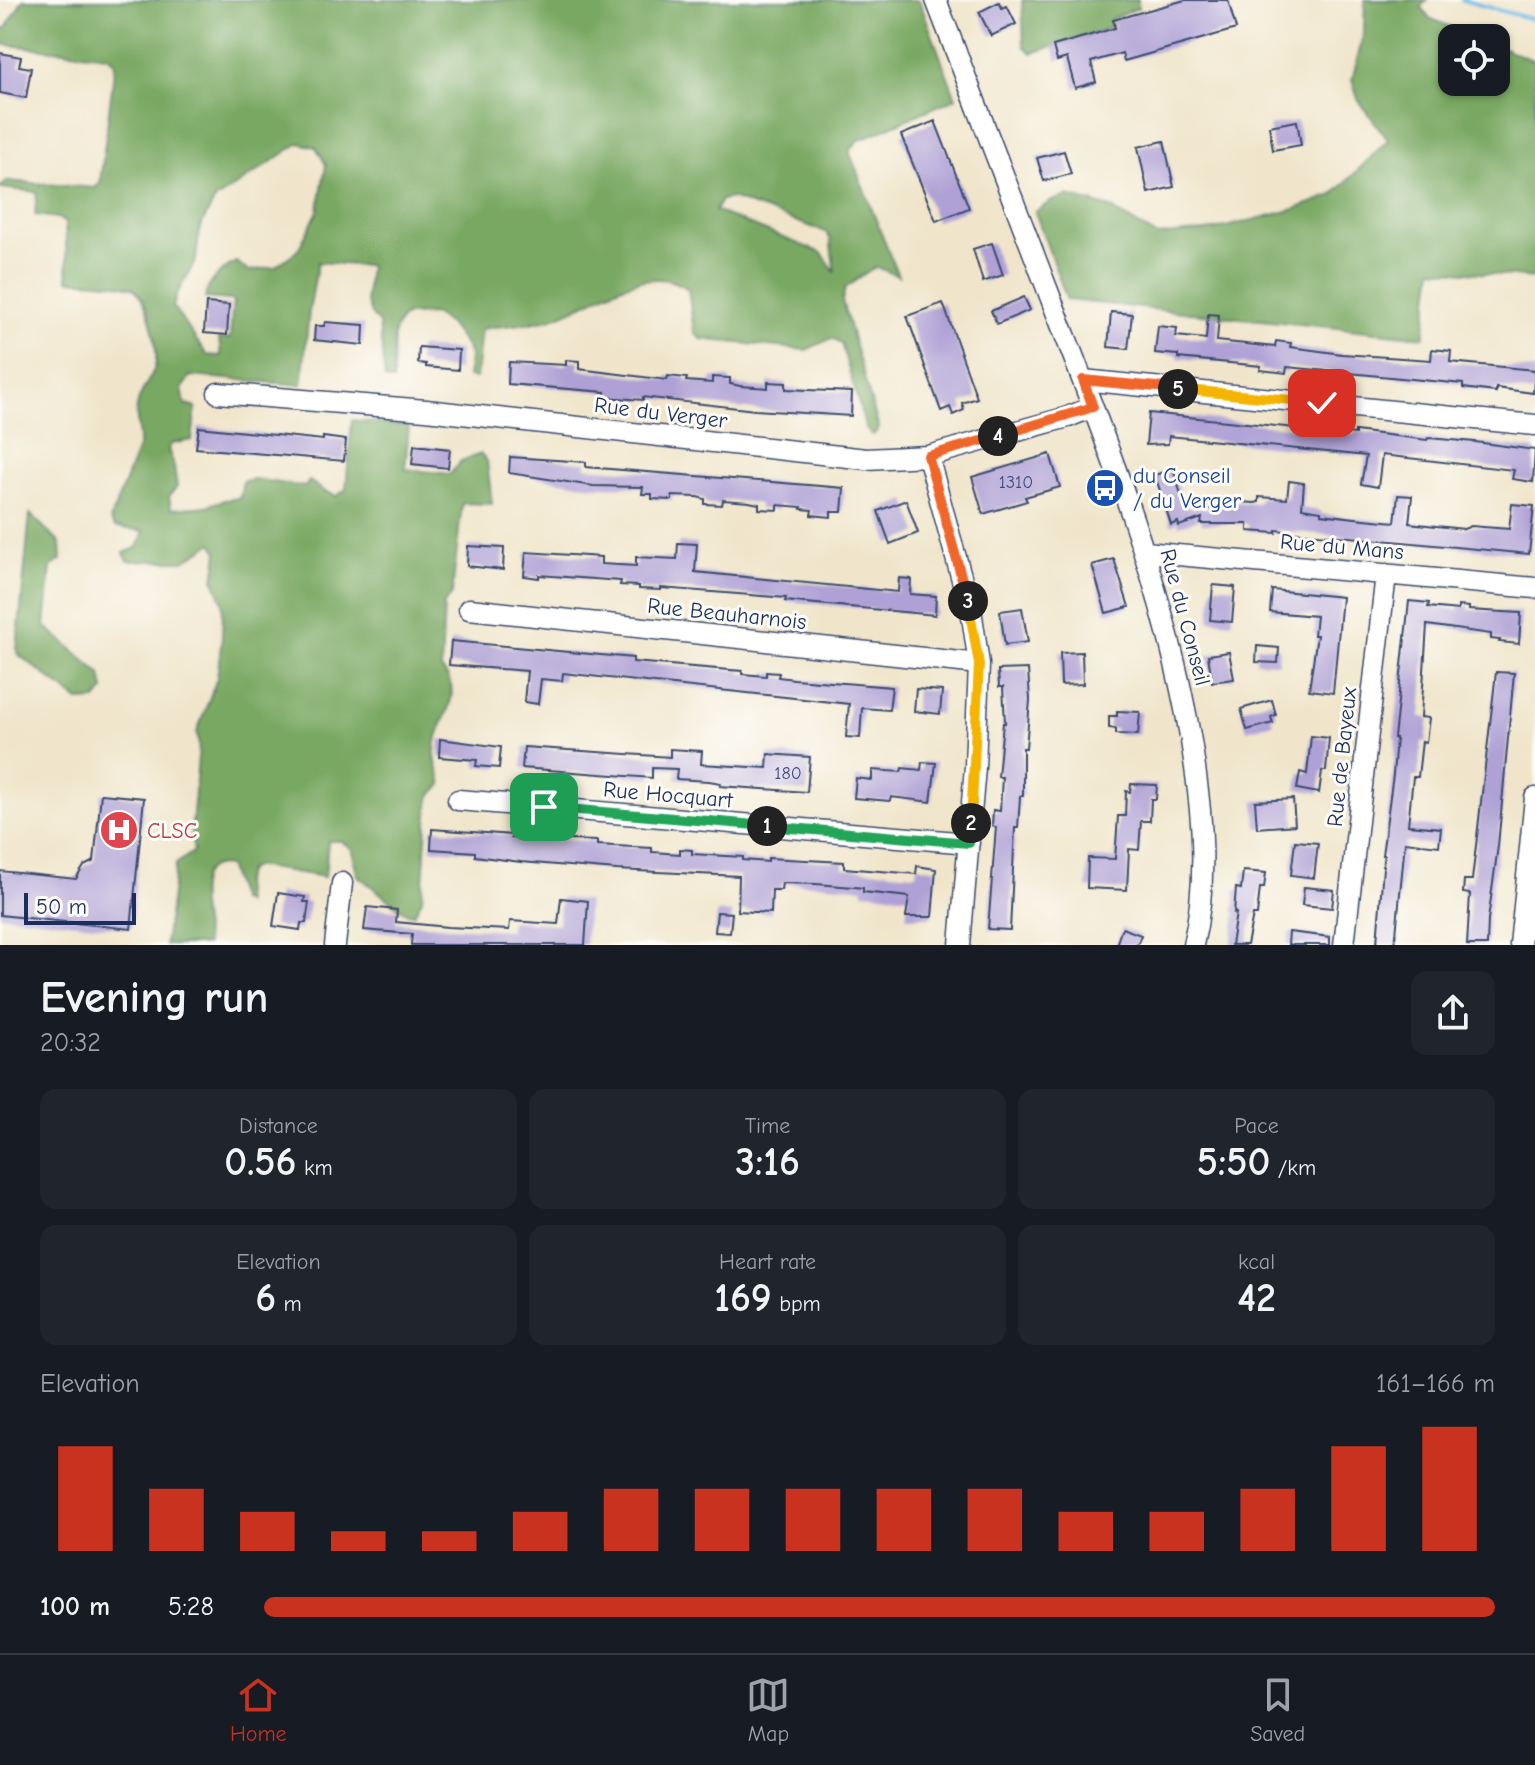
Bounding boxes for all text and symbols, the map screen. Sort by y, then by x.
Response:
map controls [1438,24,1510,96]
button: locate [1438,24,1510,96]
pin: 5 [1158,369,1198,409]
pin [1288,369,1356,437]
text: 5 [1172,376,1184,402]
icon: check [1300,381,1344,425]
street label: Rue du Verger [593,392,729,434]
pin: 4 [978,416,1018,456]
text: 4 [993,423,1003,449]
place label: du Conseil / du Verger [1133,463,1241,514]
bus stop icon: du Conseil / du Verger [1084,467,1126,509]
house number: 1310 [999,472,1033,493]
street label: Rue du Mans [1279,529,1405,565]
street label: Rue du Conseil [1154,546,1216,688]
pin: 3 [948,581,988,621]
text: 3 [963,588,973,614]
street label: Rue Beauharnois [646,593,808,635]
street label: Rue de Bayeux [1322,686,1362,828]
house number: 180 [774,763,802,784]
pin [510,773,578,841]
street label: Rue Hocquart [602,776,734,814]
icon: arrive [522,785,566,829]
pin: 2 [951,803,991,843]
pin: 1 [747,806,787,846]
hospital icon: CLSC [98,809,140,851]
text: 2 [966,810,976,836]
text: 1 [763,813,771,839]
place label: CLSC [147,818,197,844]
scale bar [24,889,136,925]
text: 50 m [36,894,87,920]
button: share [1411,971,1495,1055]
text: Evening run [40,972,268,1023]
text: 20:32 [40,1028,101,1058]
text: Distance [239,1113,318,1139]
text: Time [745,1113,790,1139]
text: Pace [1234,1113,1279,1139]
text: 0.56 [224,1139,297,1185]
text: 3:16 [735,1139,800,1185]
text: 5:50 [1197,1139,1270,1185]
text: km [297,1155,333,1181]
text: /km [1270,1155,1316,1181]
text: Elevation [236,1249,321,1275]
text: Heart rate [719,1249,816,1275]
text: kcal [1238,1249,1275,1275]
text: 6 [255,1275,276,1321]
text: 169 [714,1275,772,1321]
text: 42 [1237,1275,1276,1321]
text: m [276,1291,302,1317]
text: bpm [772,1291,821,1317]
text: Elevation [40,1369,140,1399]
text: 161–166 m [1376,1369,1495,1399]
text: 100 m [40,1592,110,1622]
text: 5:28 [168,1592,214,1622]
tab: Home [230,1673,287,1747]
tab: Map [746,1673,790,1747]
tab: Saved [1250,1673,1305,1747]

